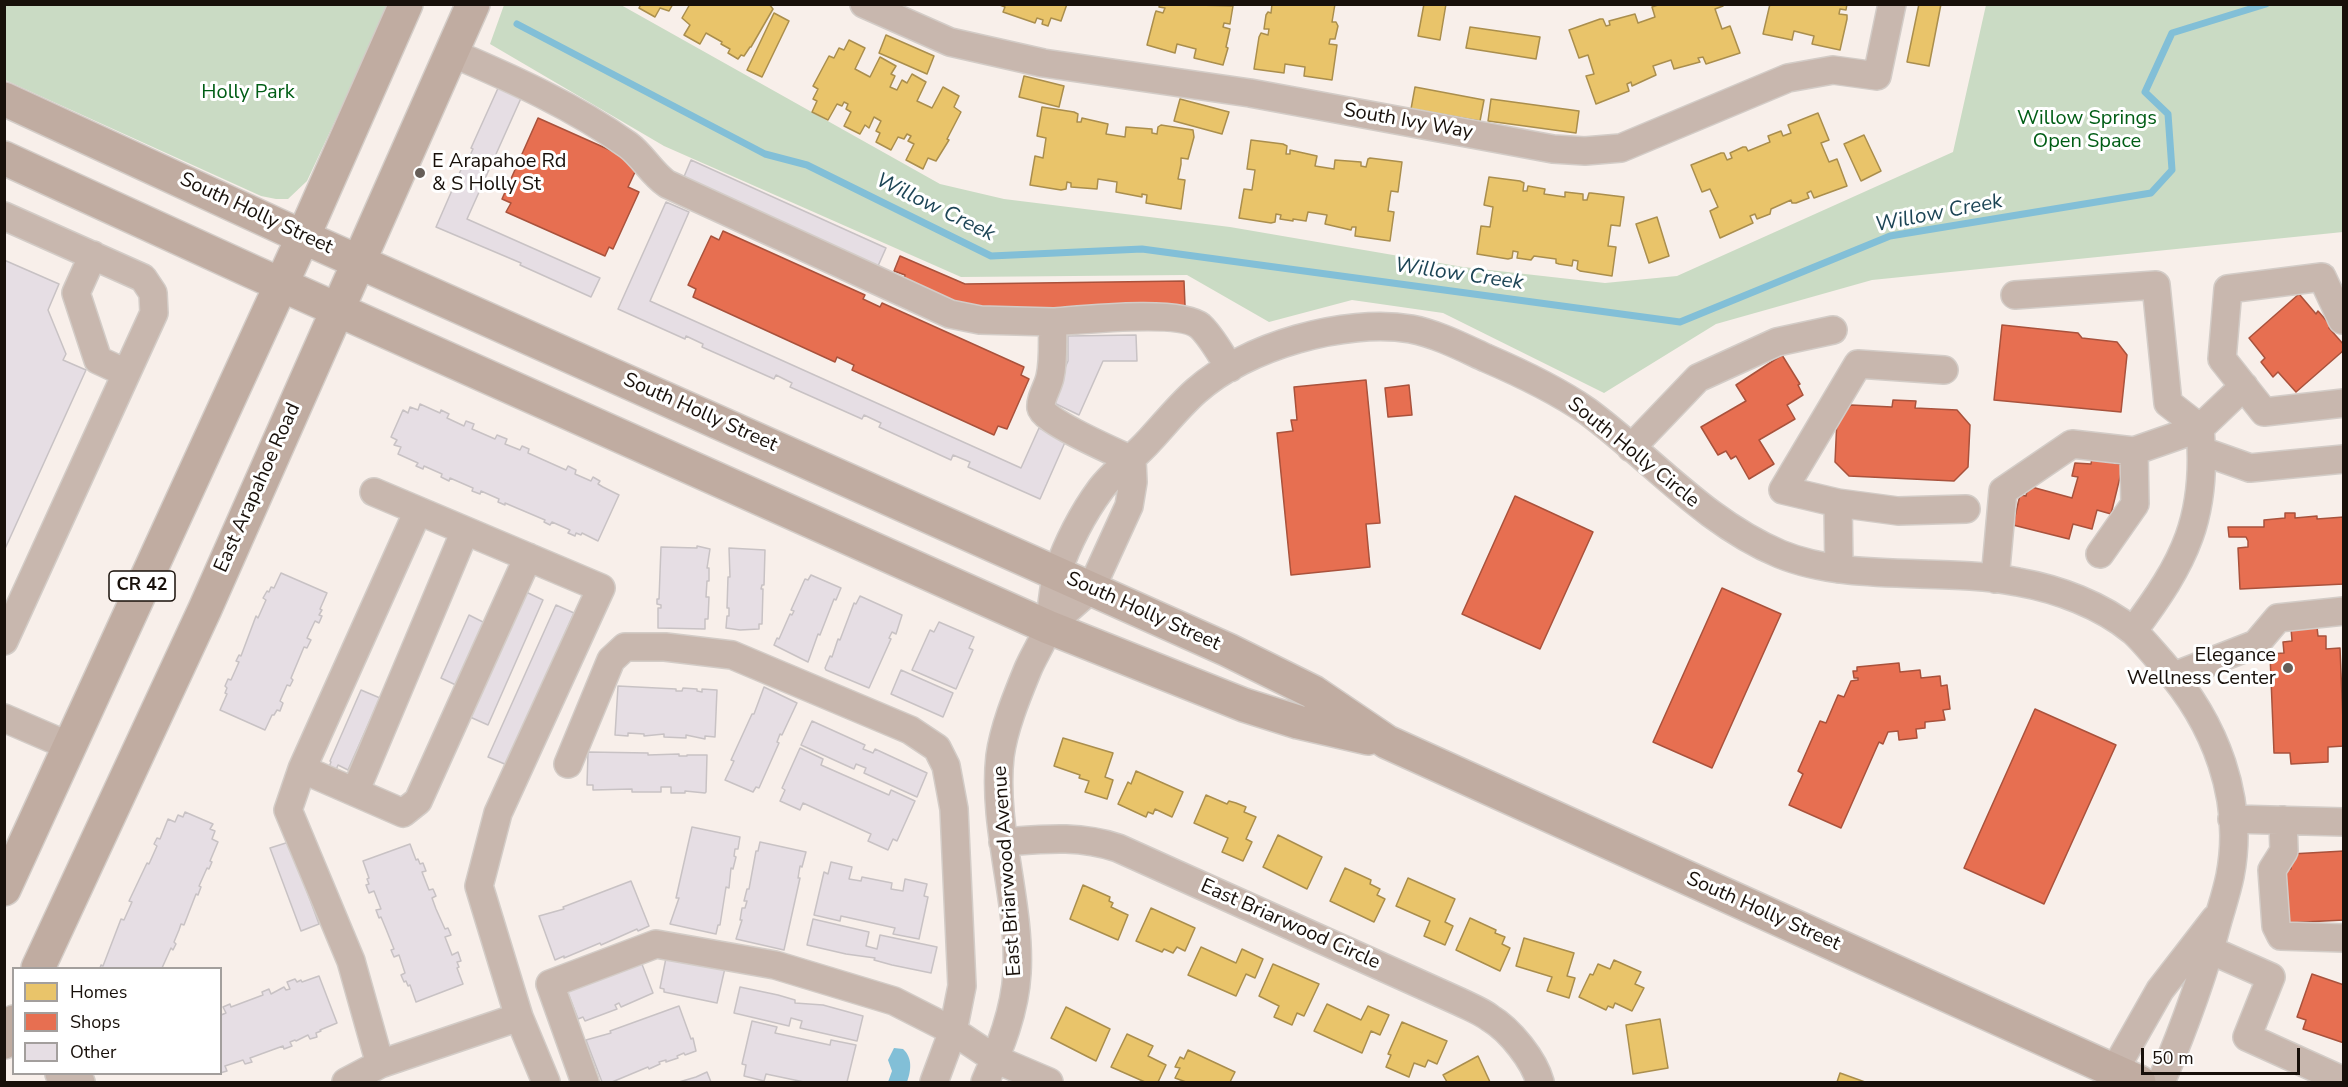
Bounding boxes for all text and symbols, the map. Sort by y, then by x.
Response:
park label: Holly Park [201,81,295,105]
street label: South Ivy Way [1341,99,1475,145]
park label: Willow Springs Open Space [2017,107,2157,154]
place label: E Arapahoe Rd & S Holly St [432,150,566,197]
marker: E Arapahoe Rd & S Holly St [413,166,427,180]
street label: South Holly Street [176,168,336,260]
water label: Willow Creek [871,168,999,248]
water label: Willow Creek [1873,189,2005,239]
water label: Willow Creek [1393,254,1525,296]
street label: South Holly Street [619,368,781,458]
street label: South Holly Circle [1562,393,1704,513]
street label: East Arapahoe Road [210,400,306,576]
street label: South Holly Street [1062,567,1224,657]
road number: CR 42 [109,571,175,601]
place label: Elegance Wellness Center [2127,644,2276,691]
marker: Elegance Wellness Center [2281,661,2295,675]
street label: East Briarwood Avenue [989,765,1027,977]
street label: South Holly Street [1682,867,1844,957]
street label: East Briarwood Circle [1196,875,1384,975]
legend [12,967,222,1075]
text: Homes [70,980,127,1004]
text: Shops [70,1010,120,1034]
scale bar [2144,1036,2303,1074]
text: Other [70,1040,116,1064]
text: 50 m [2152,1046,2194,1070]

